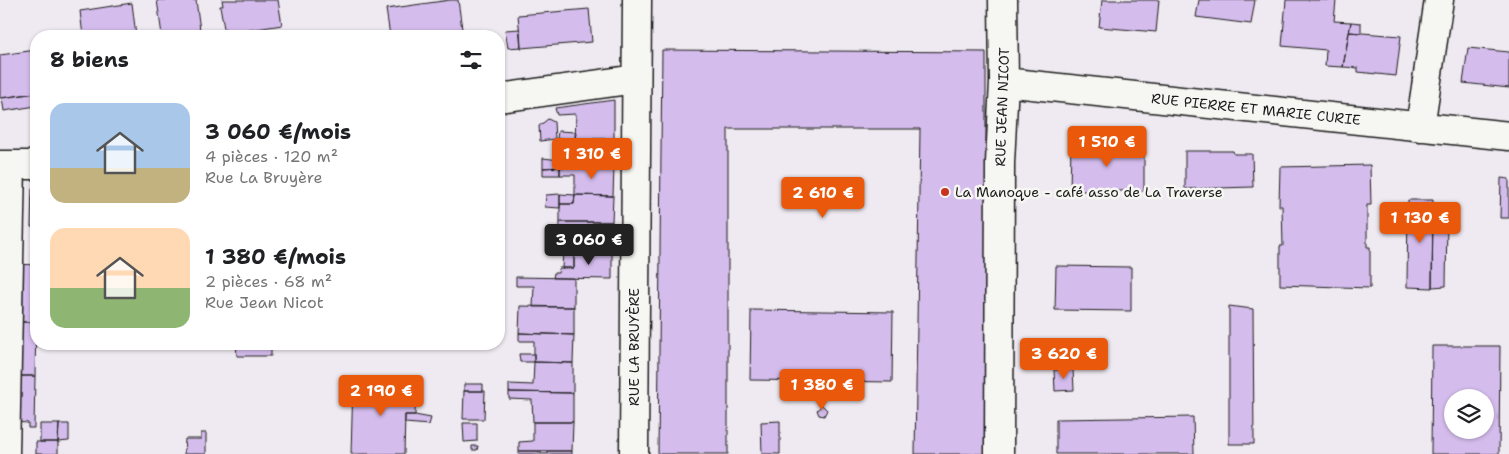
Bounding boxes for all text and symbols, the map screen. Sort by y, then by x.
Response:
text: 8 biens [50,46,129,74]
icon: filters [457,46,485,74]
street label: RUE JEAN NICOT [991,47,1013,167]
street label: RUE PIERRE ET MARIE CURIE [1150,89,1362,129]
text: 3 060 €/mois [205,118,351,146]
icon: home [90,123,150,183]
pin: 1 510 € [1061,126,1153,168]
text: 1 510 € [1079,131,1135,152]
pin: 1 310 € [546,138,638,180]
text: 1 310 € [563,143,621,164]
text: 4 pièces · 120 m² [205,146,338,167]
text: Rue La Bruyère [205,167,323,188]
pin: 2 610 € [777,176,869,219]
text: 2 610 € [792,182,854,203]
place label: La Manoque - café asso de La Traverse [955,183,1223,201]
marker: La Manoque - café asso de La Traverse [939,186,951,198]
pin: 1 130 € [1374,202,1466,244]
text: 1 130 € [1391,207,1449,228]
pin: 3 060 € [543,224,635,266]
text: 3 060 € [556,229,622,250]
text: 1 380 €/mois [205,243,346,271]
icon: home [90,248,150,308]
text: 2 pièces · 68 m² [205,271,332,292]
street label: RUE LA BRUYÈRE [625,288,643,406]
text: Rue Jean Nicot [205,292,324,313]
pin: 3 620 € [1018,338,1110,380]
text: 3 620 € [1031,343,1097,364]
pin: 1 380 € [776,368,868,411]
pin: 2 190 € [335,374,427,417]
text: 1 380 € [791,374,853,395]
text: 2 190 € [350,380,412,401]
map controls [1444,389,1494,439]
button: layers [1444,389,1494,439]

